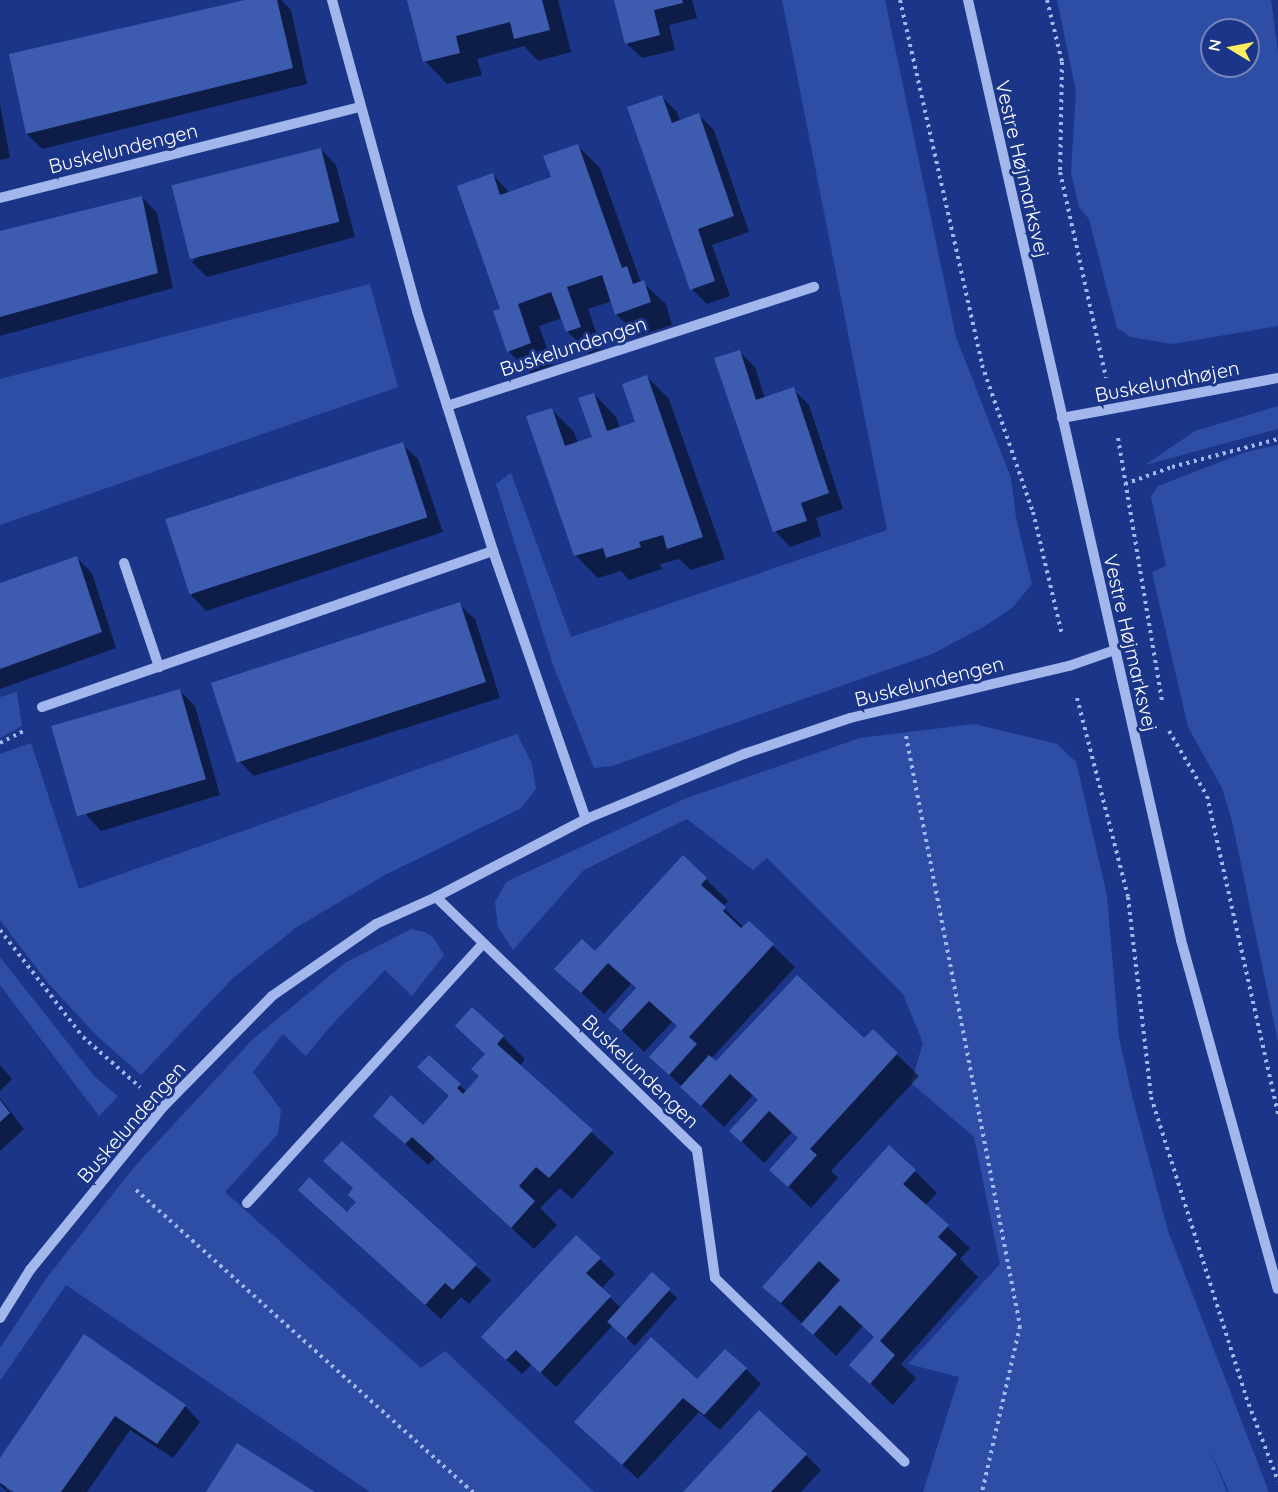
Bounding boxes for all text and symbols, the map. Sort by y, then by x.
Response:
north arrow [1200,18,1260,78]
text: N [1203,38,1225,53]
street label: Vestre Højmarksvej [991,78,1055,260]
street label: Buskelundengen [46,118,200,178]
street label: Buskelundengen [497,311,649,381]
street label: Buskelundhøjen [1093,355,1241,407]
street label: Vestre Højmarksvej [1099,552,1163,734]
street label: Buskelundengen [852,651,1006,711]
street label: Buskelundengen [578,1009,704,1133]
street label: Buskelundengen [72,1057,190,1187]

